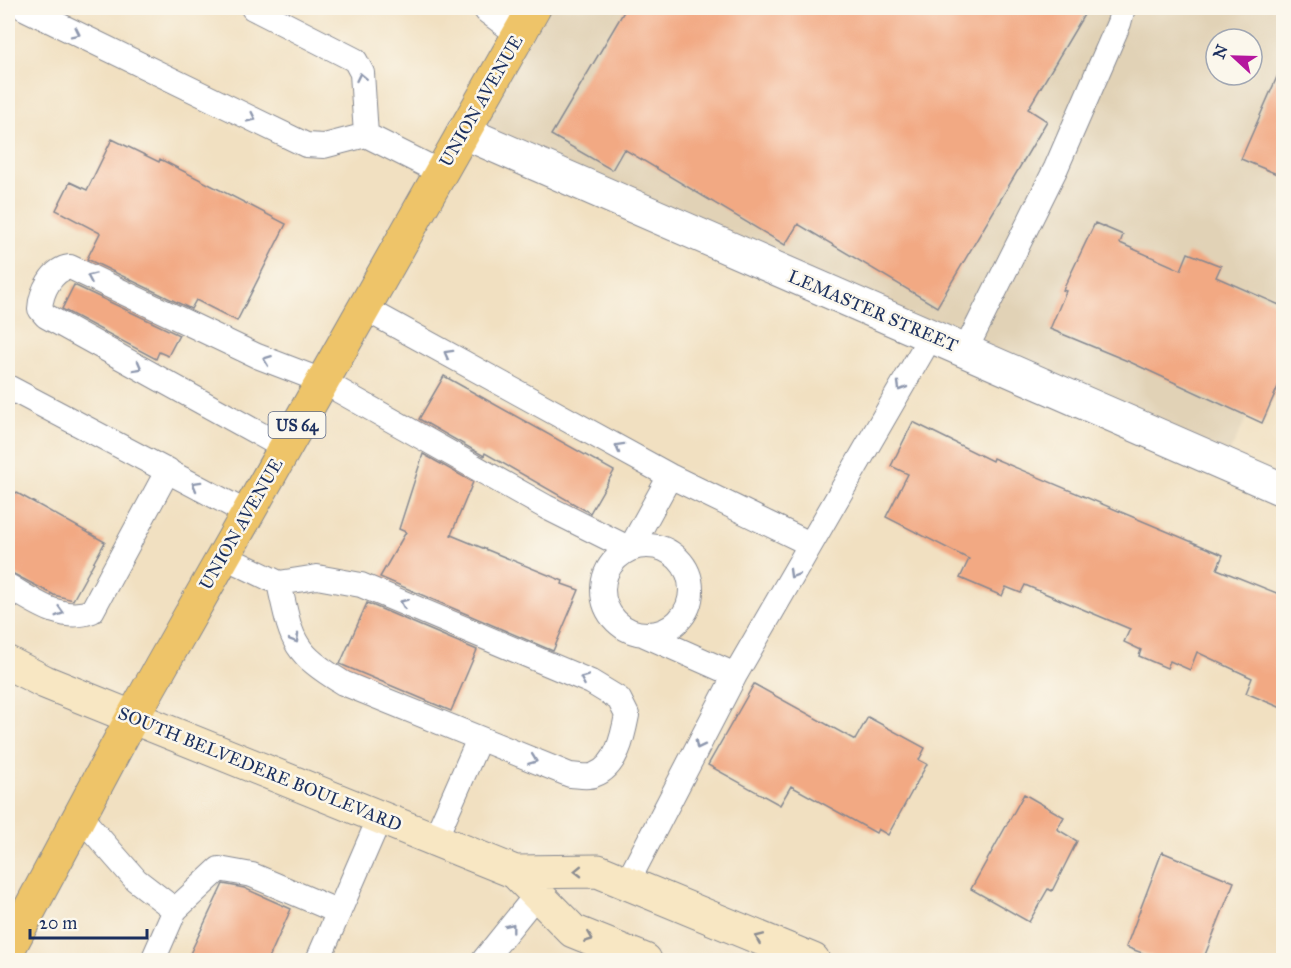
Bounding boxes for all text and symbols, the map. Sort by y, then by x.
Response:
one-way arrow [70,26,81,38]
north arrow [1204,27,1264,87]
street label: UNION AVENUE [434,31,528,171]
text: N [1209,41,1232,61]
one-way arrow [355,72,368,82]
one-way arrow [245,111,256,123]
street label: LEMASTER STREET [785,265,961,357]
one-way arrow [87,272,98,284]
one-way arrow [444,350,454,361]
one-way arrow [263,355,273,368]
one-way arrow [132,360,142,371]
one-way arrow [897,381,908,391]
road number: US 64 [268,412,326,438]
one-way arrow [615,443,625,455]
street label: UNION AVENUE [194,454,288,594]
one-way arrow [192,481,202,492]
one-way arrow [789,568,800,578]
one-way arrow [399,598,410,610]
one-way arrow [54,605,65,617]
one-way arrow [288,633,299,643]
one-way arrow [579,674,590,686]
street label: SOUTH BELVEDERE BOULEVARD [115,702,405,836]
one-way arrow [695,738,706,749]
one-way arrow [527,753,538,766]
one-way arrow [573,865,582,877]
scale bar [30,902,147,940]
text: 20 m [39,912,77,934]
one-way arrow [503,923,514,934]
one-way arrow [583,931,594,943]
one-way arrow [755,933,766,945]

